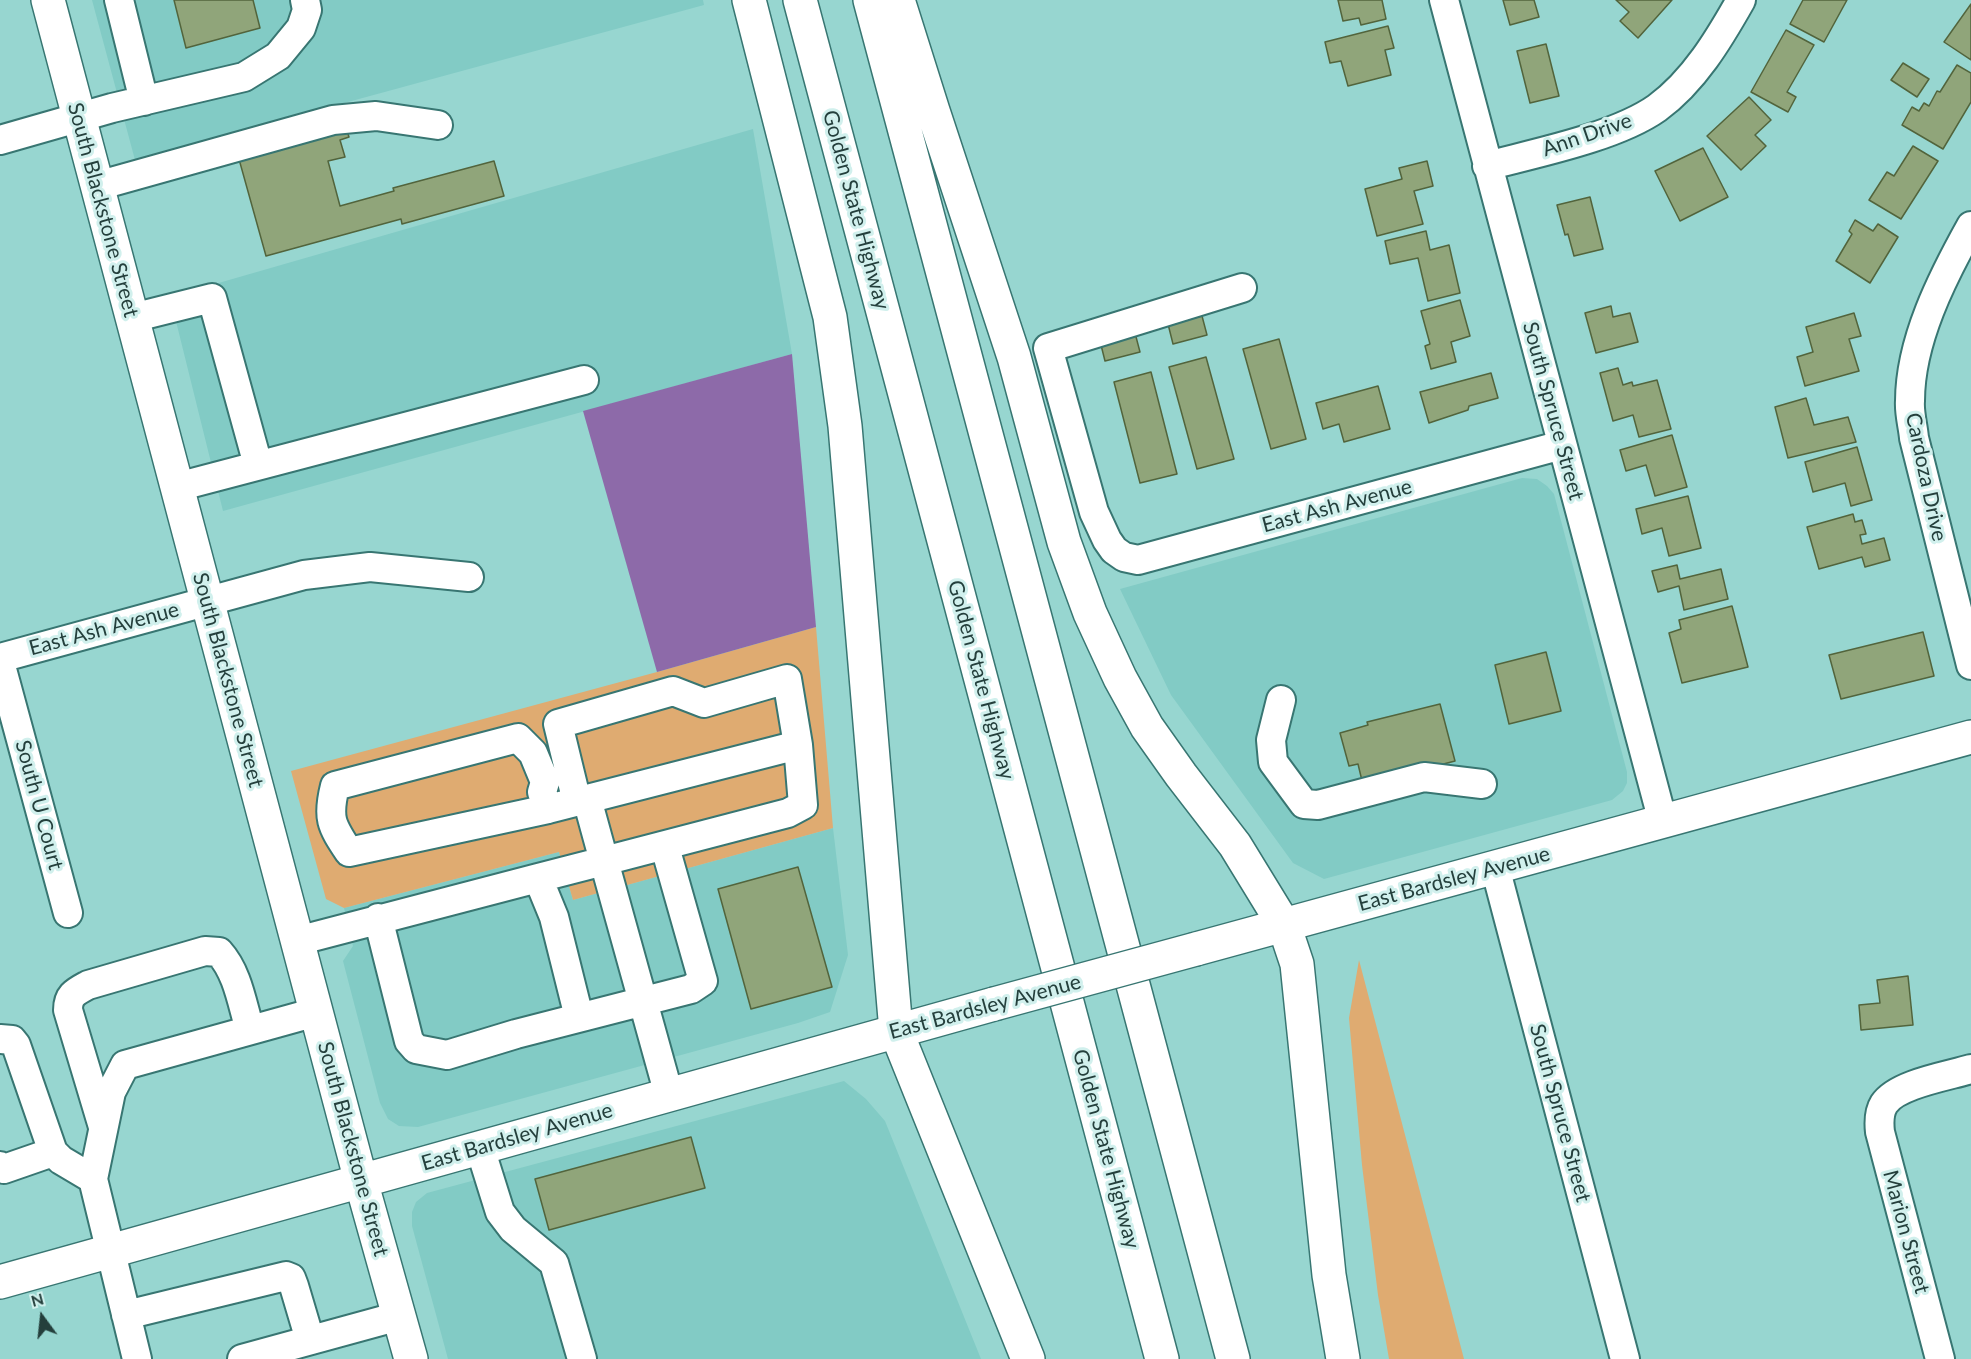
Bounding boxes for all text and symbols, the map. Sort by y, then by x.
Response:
street label: South Blackstone Street [62,100,144,320]
street label: Golden State Highway [817,107,895,313]
street label: Ann Drive [1539,108,1635,162]
street label: South Spruce Street [1517,319,1589,503]
street label: Cardoza Drive [1900,411,1952,543]
street label: East Ash Avenue [1259,474,1415,538]
street label: South Blackstone Street [187,570,269,790]
street label: Golden State Highway [942,577,1020,783]
street label: East Ash Avenue [26,597,182,661]
street label: South U Court [10,738,68,872]
street label: East Bardsley Avenue [1355,841,1553,917]
street label: East Bardsley Avenue [886,969,1084,1045]
street label: South Spruce Street [1524,1021,1596,1205]
street label: South Blackstone Street [312,1039,394,1259]
street label: Golden State Highway [1067,1046,1145,1252]
street label: East Bardsley Avenue [418,1098,616,1176]
street label: Marion Street [1877,1168,1935,1296]
north arrow [12,1287,72,1347]
text: N [29,1288,46,1310]

